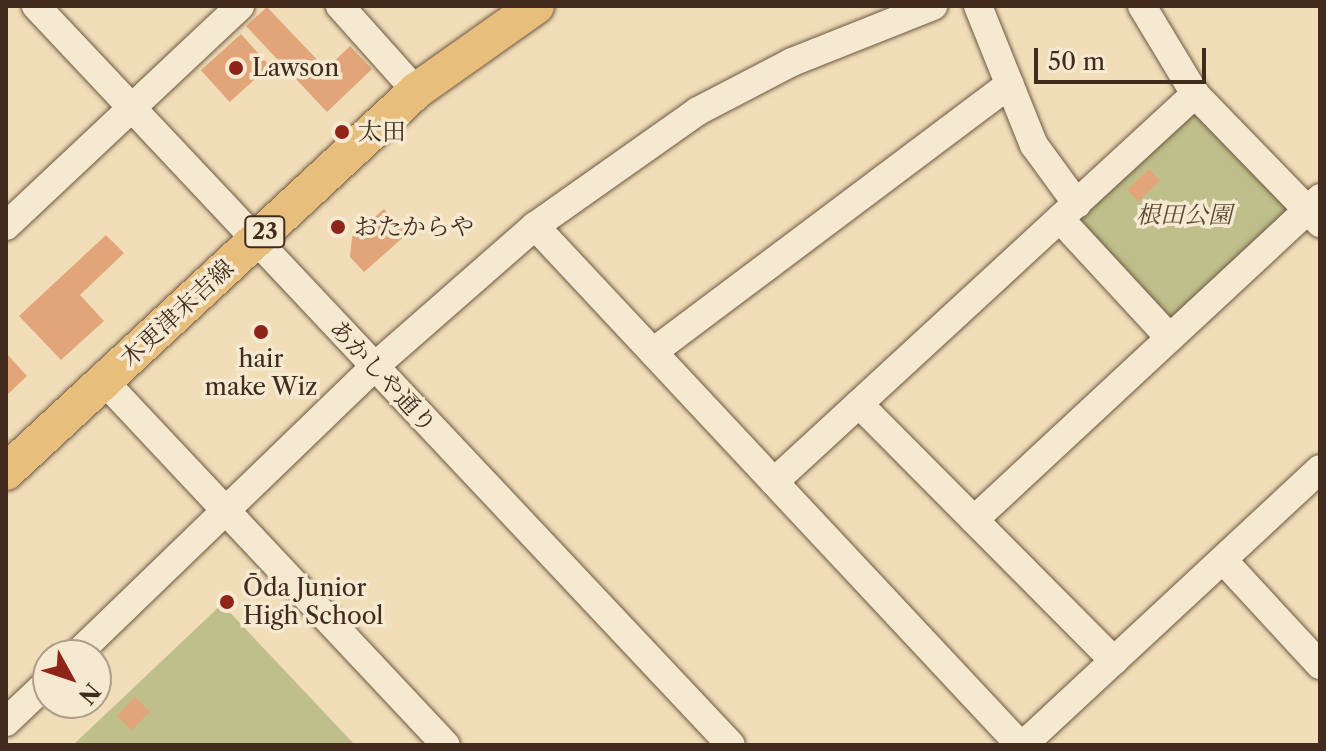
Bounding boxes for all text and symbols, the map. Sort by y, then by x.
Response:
scale bar [1038,32,1210,82]
text: 50 m [1048,47,1105,76]
place label: Lawson [252,54,339,82]
marker: Lawson [227,59,245,77]
place label: 太田 [358,118,406,146]
marker: 太田 [333,123,351,141]
park label: 根田公園 [1136,201,1232,229]
place label: おたからや [354,213,474,241]
road number: 23 [243,214,287,250]
marker: おたからや [329,218,347,236]
street label: 木更津末吉線 [115,253,239,373]
street label: あかしや通り [323,314,443,438]
marker: hair make Wiz [252,323,270,341]
place label: hair make Wiz [204,345,318,401]
place label: Ōda Junior High School [243,574,383,630]
marker: Ōda Junior High School [218,593,236,611]
north arrow [32,639,112,719]
text: N [73,677,106,709]

